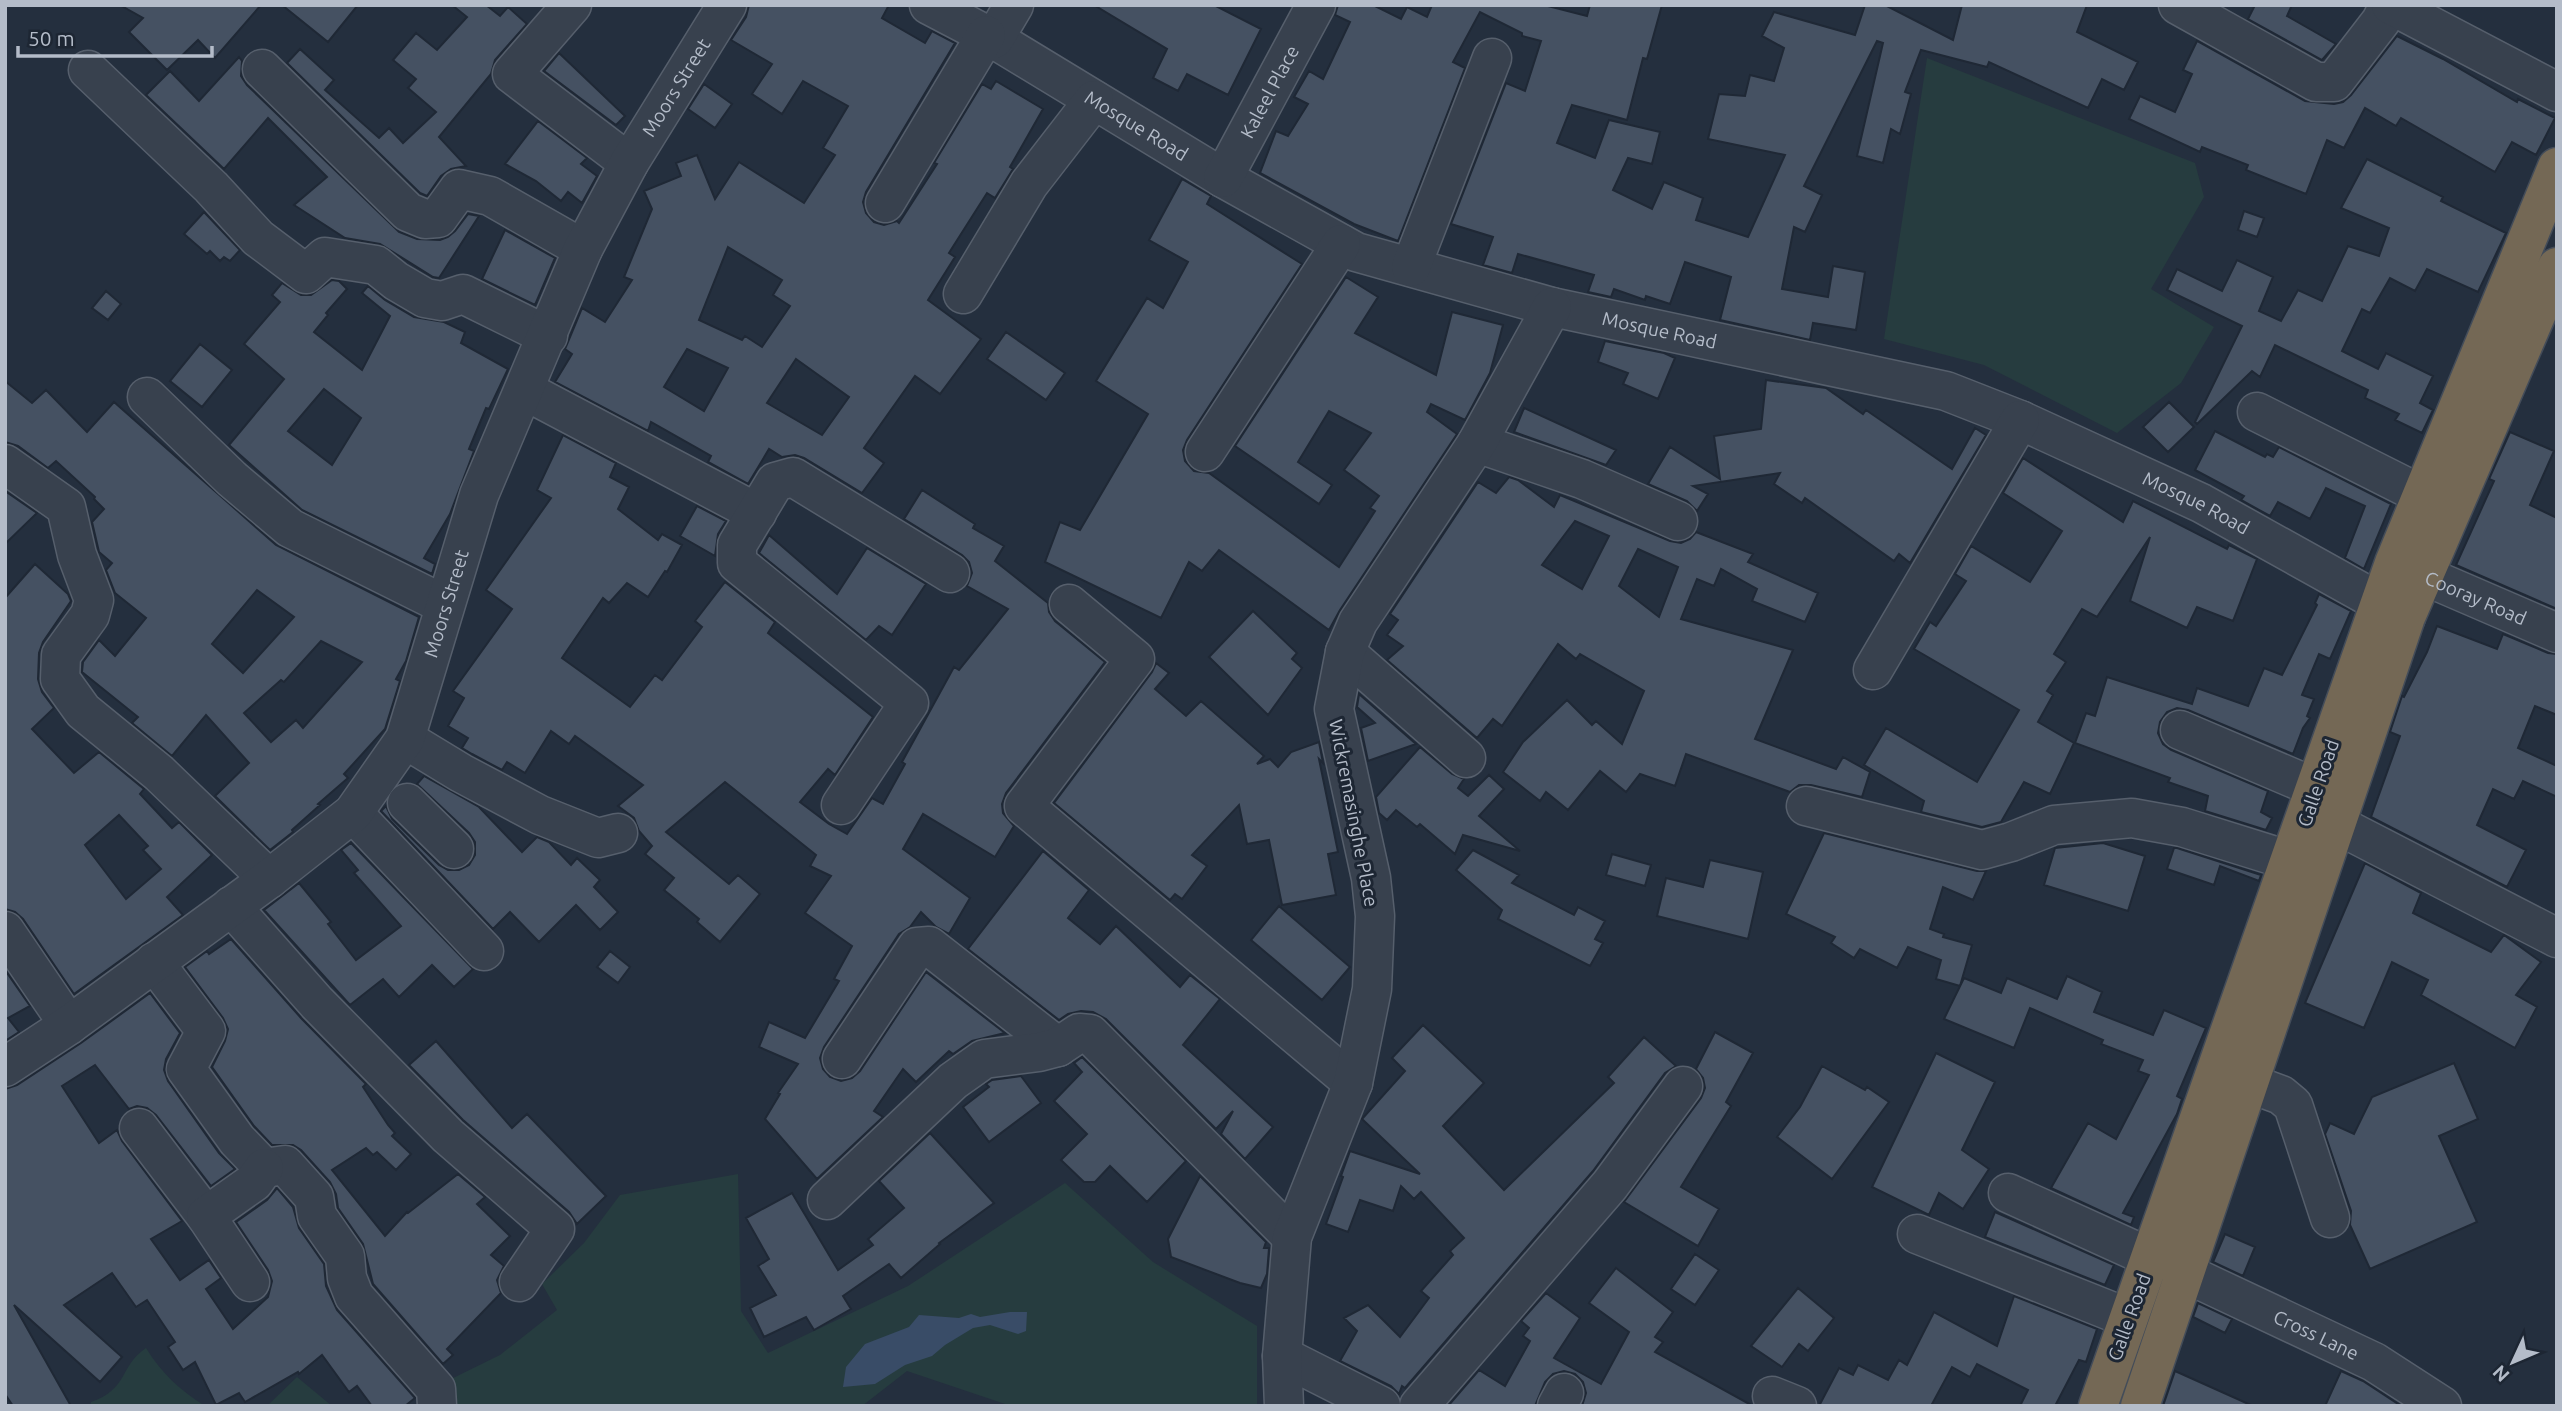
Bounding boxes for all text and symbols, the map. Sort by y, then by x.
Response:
scale bar [18,14,212,58]
text: 50 m [28,26,75,50]
street label: Moors Street [637,34,715,141]
street label: Kaleel Place [1236,41,1303,142]
street label: Mosque Road [1081,86,1192,165]
street label: Mosque Road [1600,307,1719,353]
street label: Mosque Road [2139,467,2253,539]
street label: Moors Street [419,546,473,660]
street label: Cooray Road [2422,566,2530,629]
street label: Wickremasinghe Place [1325,717,1383,909]
street label: Galle Road [2293,736,2343,830]
street label: Galle Road [2103,1270,2155,1364]
street label: Cross Lane [2270,1305,2362,1364]
north arrow [2478,1327,2548,1397]
text: N [2488,1361,2514,1387]

